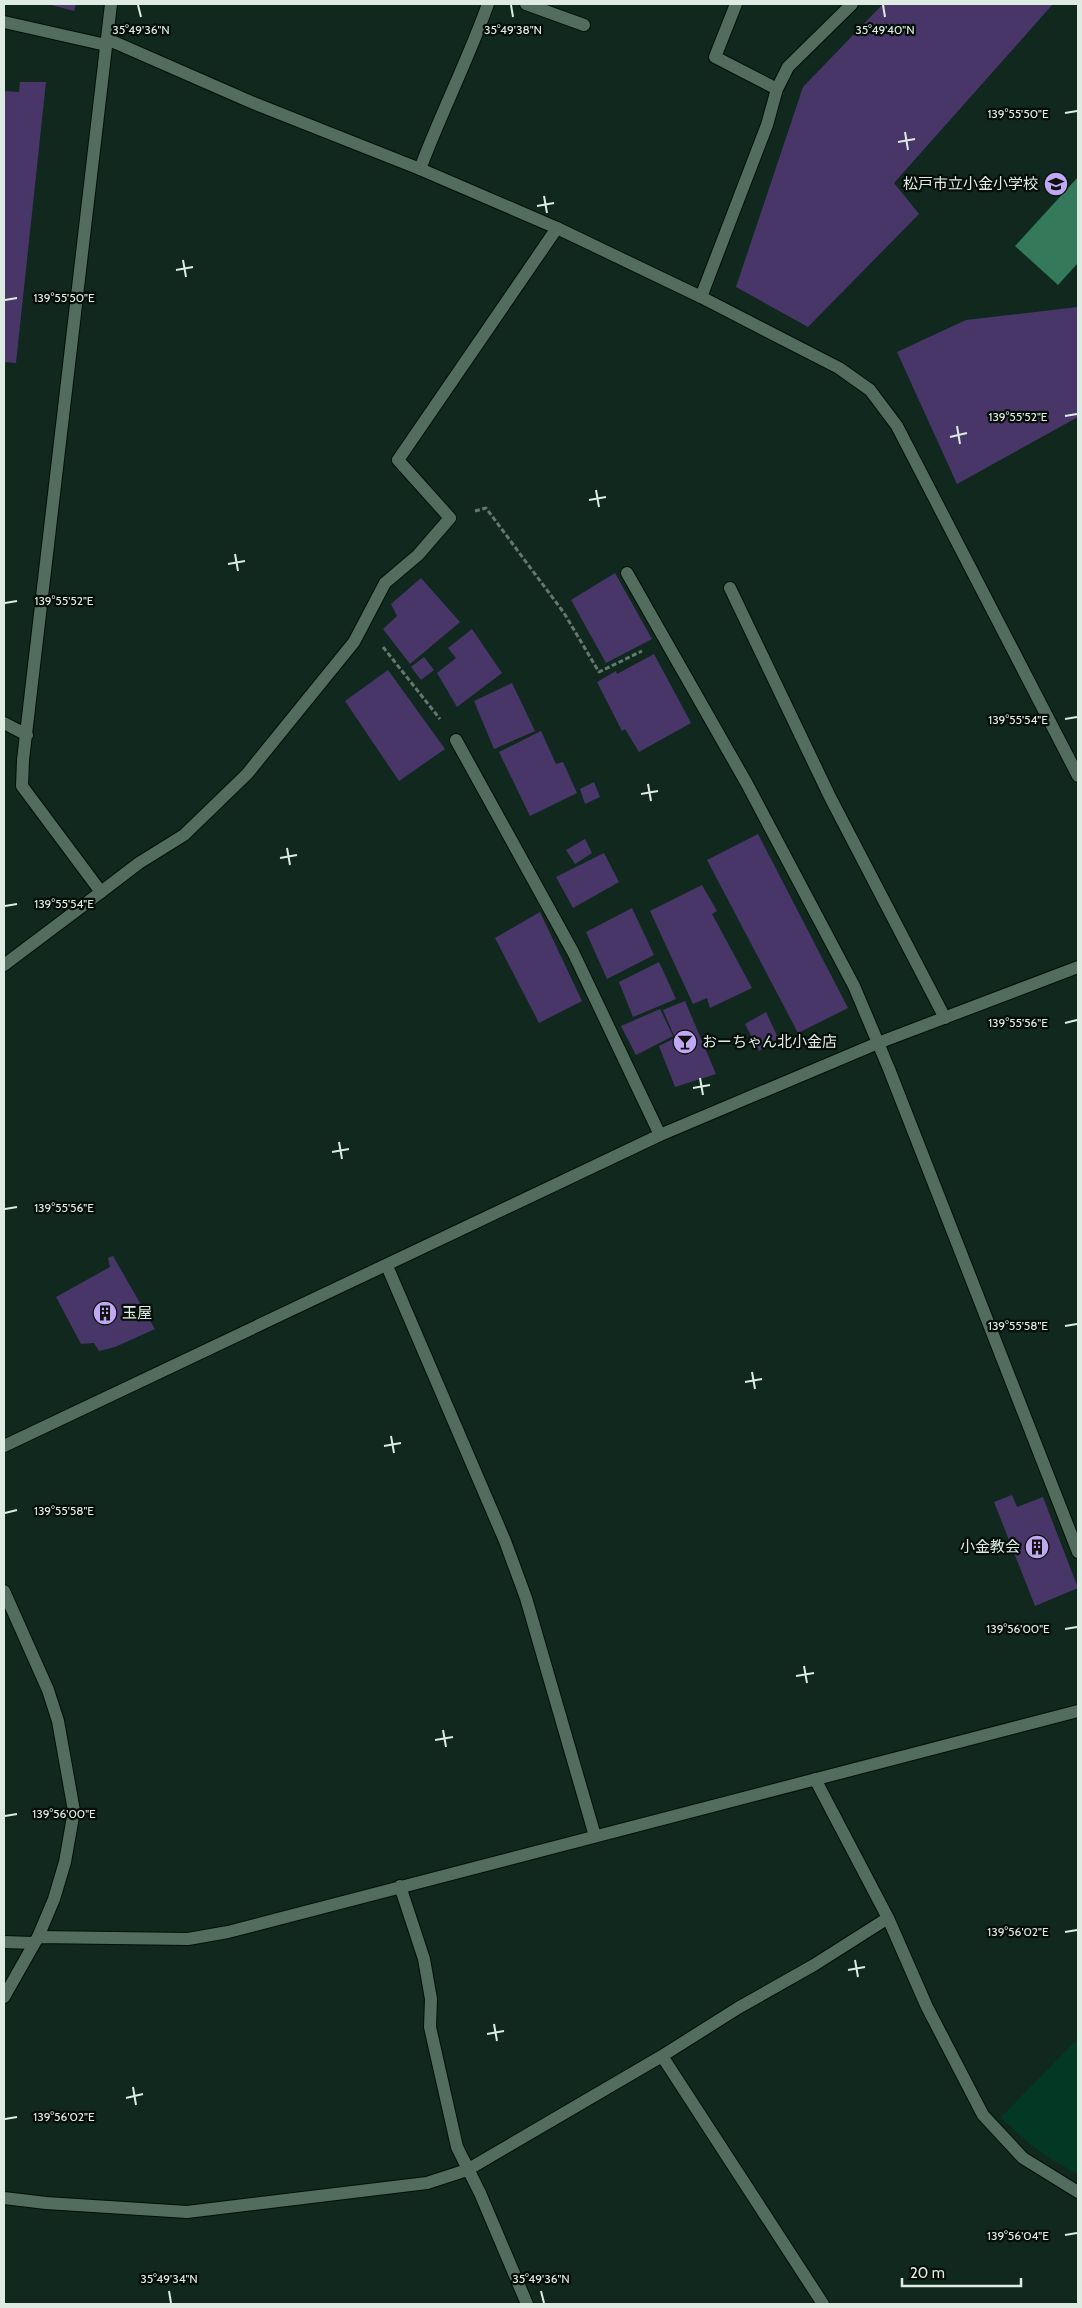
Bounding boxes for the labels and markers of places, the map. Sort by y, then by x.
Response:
school or university icon: 松戸市立小金小学校 [1043,171,1069,197]
place label: 松戸市立小金小学校 [903,175,1038,193]
bar icon: おーちゃん北小金店 [672,1029,698,1055]
place label: おーちゃん北小金店 [702,1033,837,1051]
building icon: 玉屋 [92,1300,118,1326]
place label: 玉屋 [122,1304,152,1322]
building icon: 小金教会 [1024,1534,1050,1560]
place label: 小金教会 [960,1538,1020,1556]

